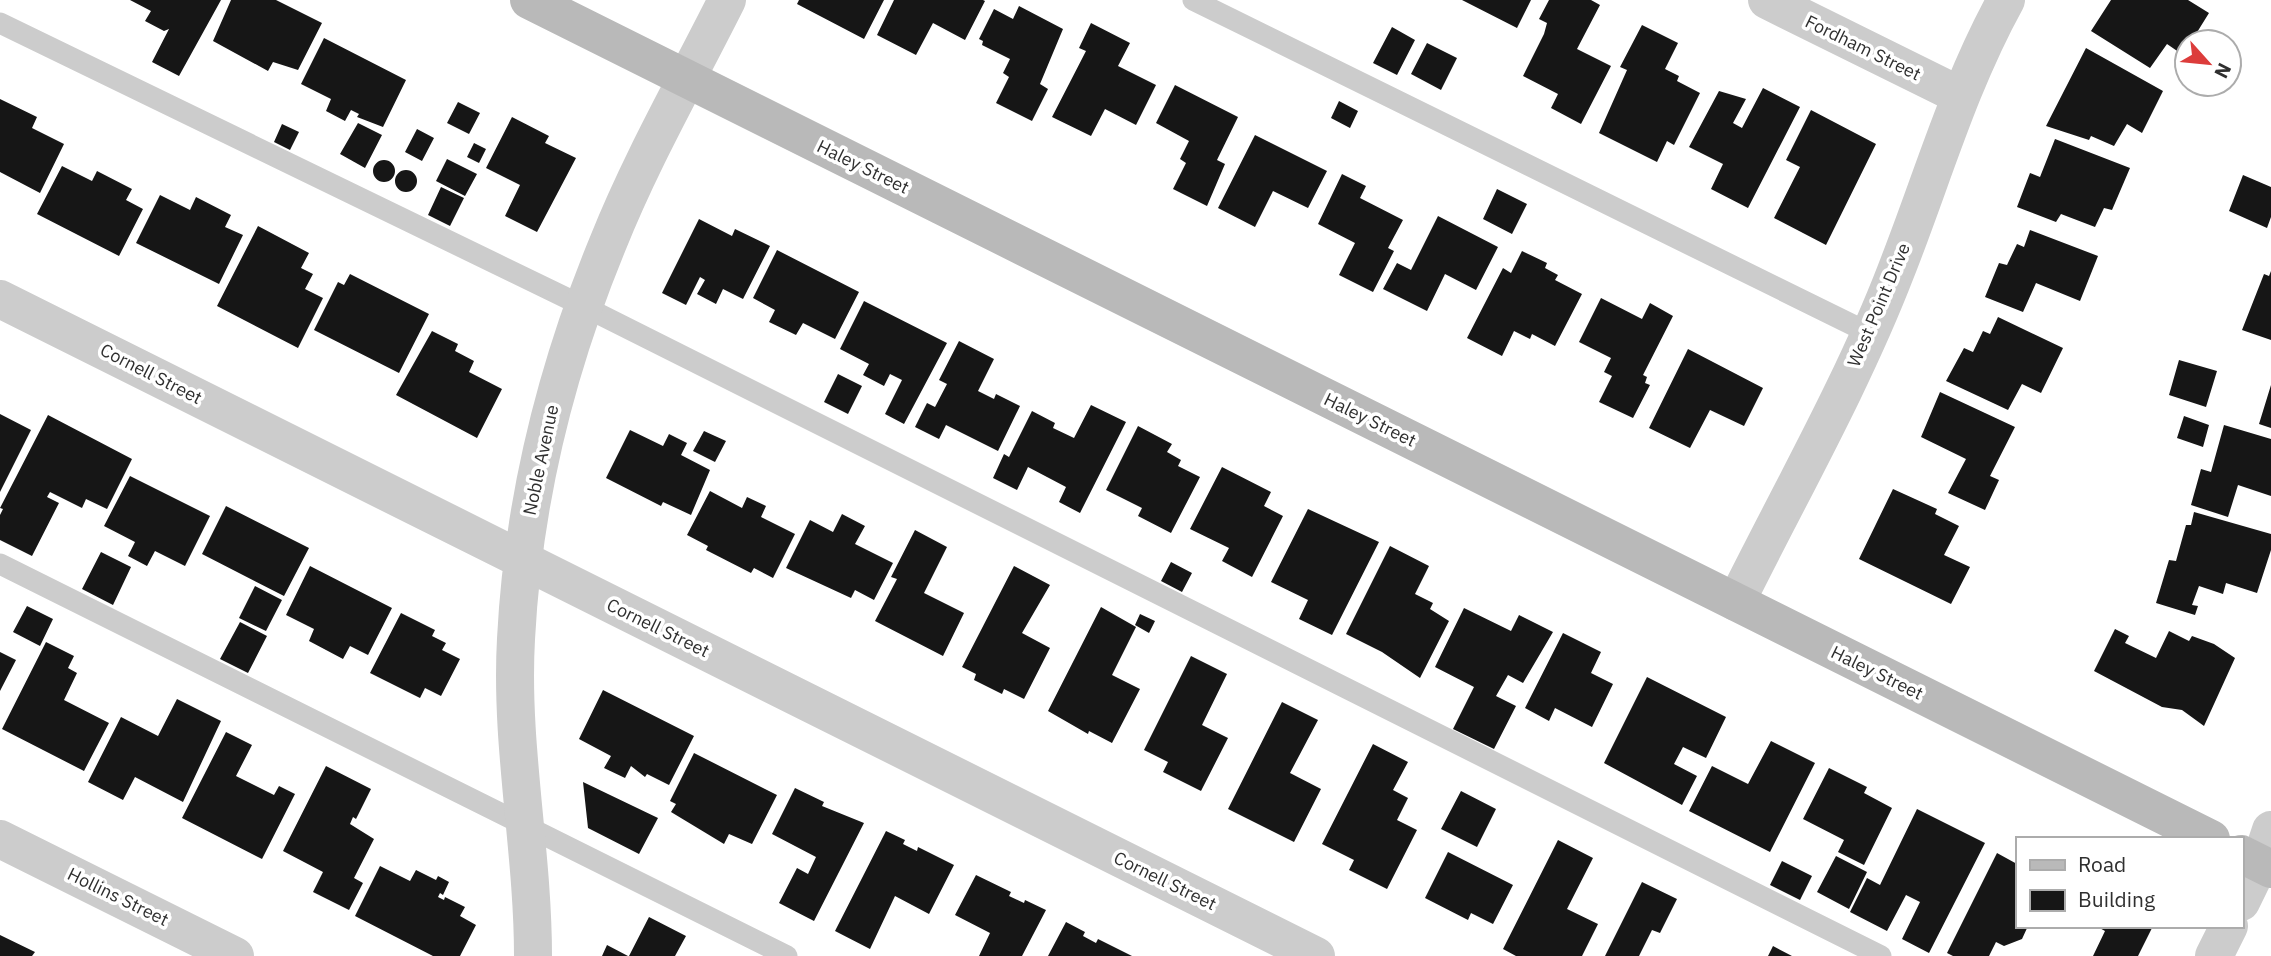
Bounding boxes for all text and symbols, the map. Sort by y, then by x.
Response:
street label: Fordham Street [1802,10,1925,85]
north arrow [2173,28,2243,98]
text: N [2209,59,2237,82]
street label: Haley Street [813,134,913,199]
street label: West Point Drive [1842,239,1915,370]
street label: Cornell Street [96,338,206,409]
street label: Haley Street [1320,387,1420,452]
street label: Noble Avenue [518,402,563,517]
street label: Cornell Street [603,593,713,662]
street label: Haley Street [1827,640,1927,705]
legend [2016,837,2243,928]
street label: Cornell Street [1110,846,1220,915]
text: Road [2078,850,2126,878]
street label: Hollins Street [64,862,173,931]
text: Building [2078,885,2155,913]

